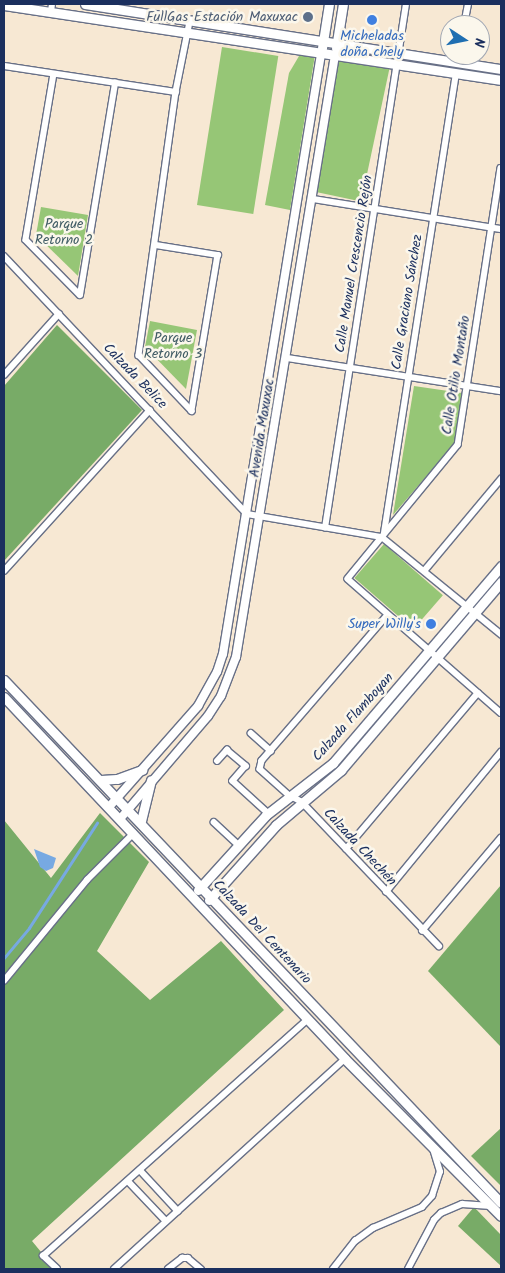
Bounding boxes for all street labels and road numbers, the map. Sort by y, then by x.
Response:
street label: Calle Manuel Crescencio Rejón [332,174,376,354]
street label: Calle Graciano Sánchez [388,233,426,371]
street label: Calle Otilio Montaño [438,314,474,436]
street label: Calzada Belice [100,340,170,412]
street label: Avenida Maxuxac [246,377,278,479]
street label: Calzada Flamboyan [309,669,397,765]
street label: Calzada Chechén [320,805,400,889]
street label: Calzada Del Centenario [209,876,315,988]

